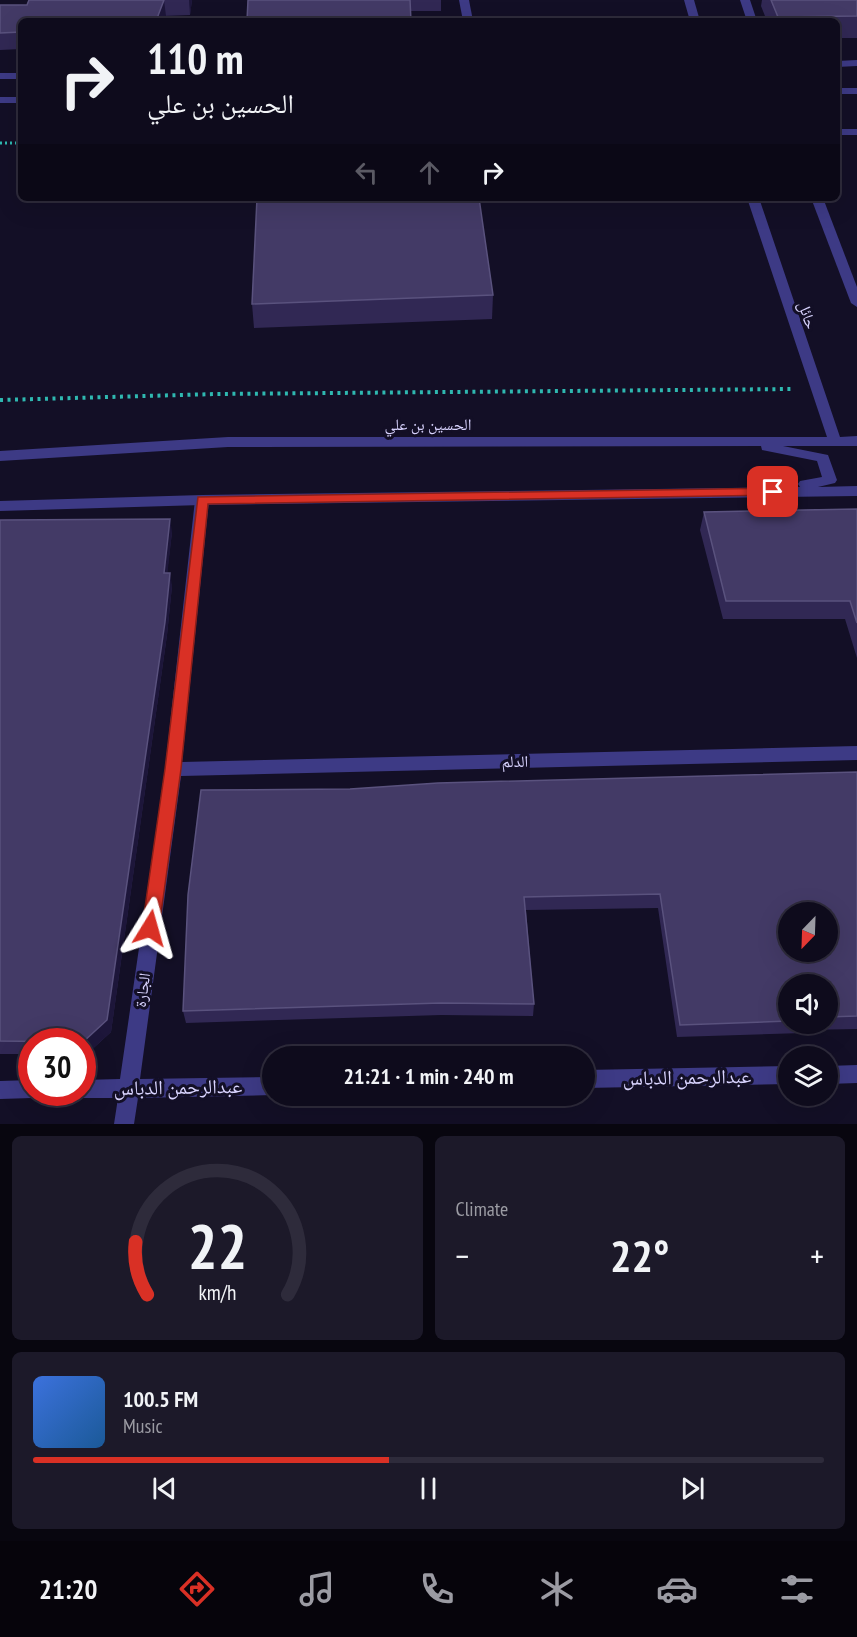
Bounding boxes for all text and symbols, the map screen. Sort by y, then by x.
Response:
text: 110 m [147,31,244,86]
icon: right [48,42,126,120]
text: الحسين بن علي [147,86,294,120]
icon: left [350,156,383,189]
icon: ahead [413,156,446,189]
icon: right [476,156,509,189]
street label: حائل [793,299,822,332]
street label: الحسين بن علي [384,414,472,437]
pin [747,466,798,517]
icon: arrive [756,475,789,508]
street label: الدلم [502,751,529,772]
position arrow [118,896,182,960]
north arrow [778,902,838,962]
map controls [778,902,838,1106]
street label: الجارة [130,971,154,1009]
button: sound [778,974,838,1034]
speed limit sign: 30 [18,1028,96,1106]
button: layers [778,1046,838,1106]
text: 21:21 · 1 min · 240 m [343,1062,514,1090]
street label: عبدالرحمن الدباس [622,1063,752,1091]
street label: عبدالرحمن الدباس [113,1073,243,1101]
text: Climate [456,1196,508,1222]
text: 22 [187,1205,247,1286]
text: 22° [610,1226,669,1284]
text: − [456,1234,469,1277]
text: + [810,1234,824,1277]
text: km/h [198,1278,236,1306]
text: 100.5 FM [123,1385,198,1413]
text: Music [123,1413,163,1439]
icon: previous [148,1472,181,1505]
icon: pause [412,1472,445,1505]
icon: next [676,1472,709,1505]
icon: directions [176,1568,218,1610]
icon: music [296,1568,338,1610]
icon: phone [416,1568,458,1610]
icon: climate [536,1568,578,1610]
icon: car [656,1568,698,1610]
icon: filters [776,1568,818,1610]
text: 21:20 [39,1572,97,1606]

